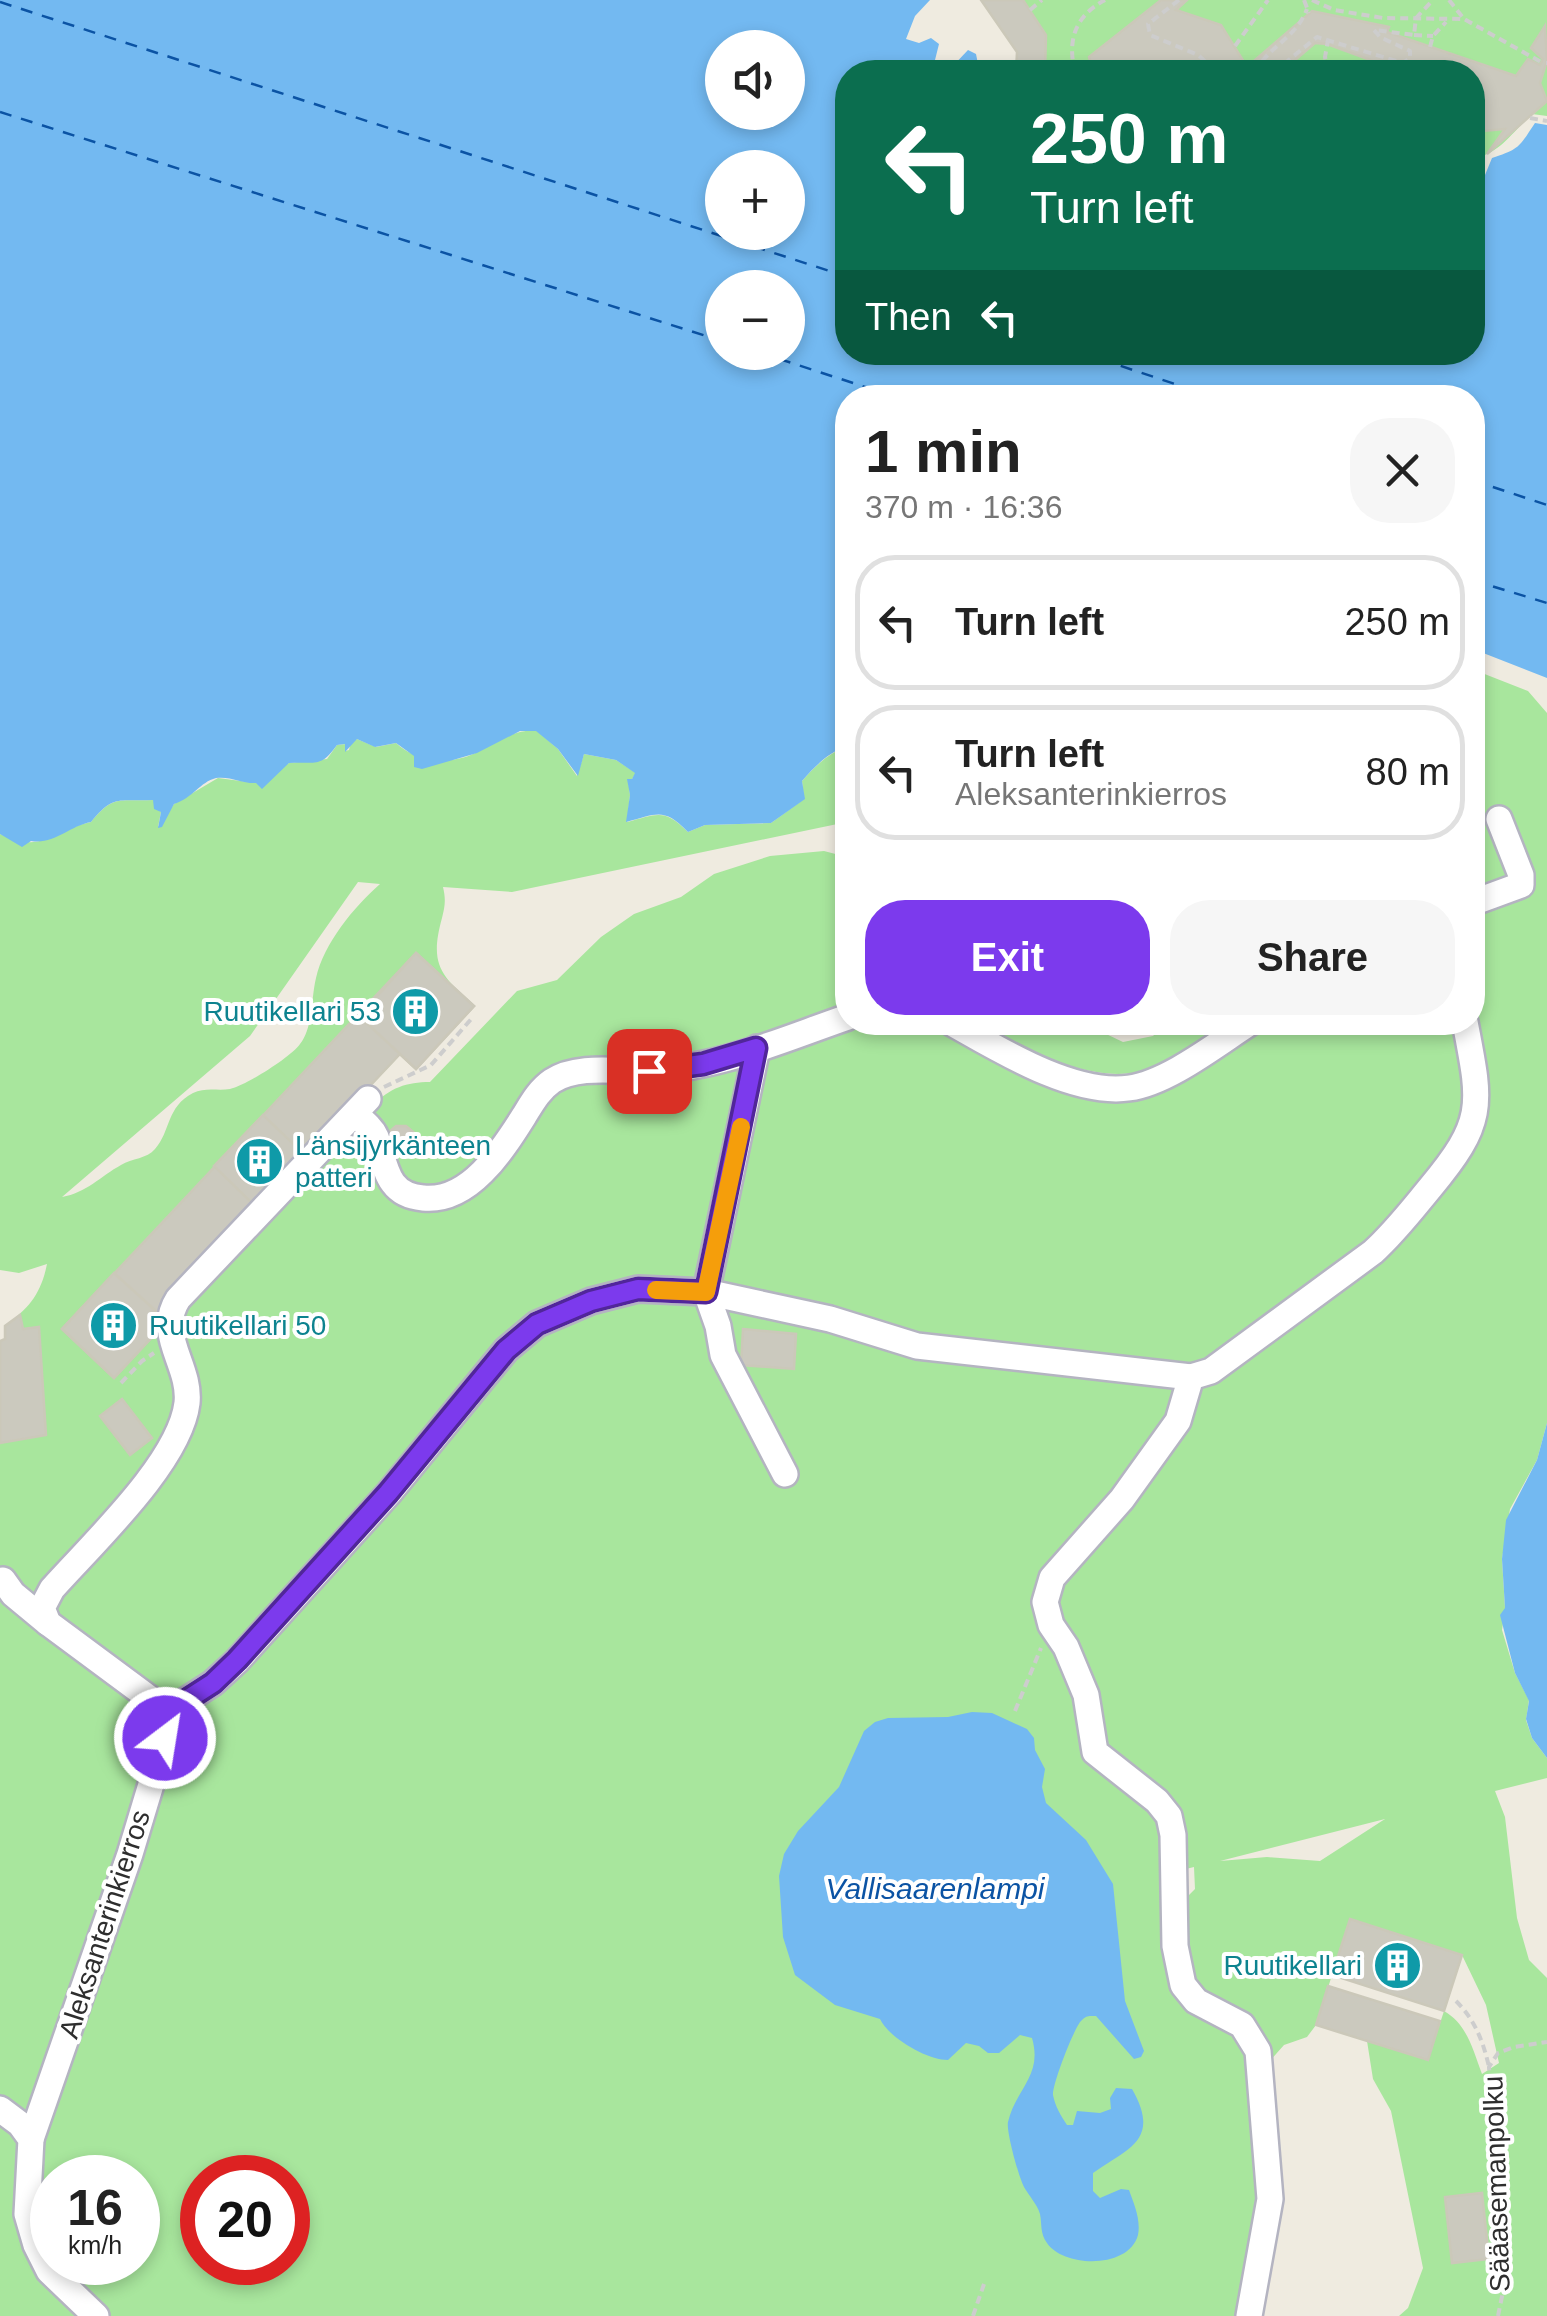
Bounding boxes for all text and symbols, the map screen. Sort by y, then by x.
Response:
map controls [705,30,805,370]
button: sound [705,30,805,130]
icon: left [865,100,995,230]
text: 250 m [1030,100,1228,178]
button: + [705,150,805,250]
text: Turn left [1030,182,1193,233]
button: − [705,270,805,370]
icon: left [972,290,1027,345]
text: Then [865,296,952,338]
text: 1 min [865,418,1022,485]
button: close [1350,418,1455,523]
text: 370 m · 16:36 [865,489,1062,525]
icon: left [870,595,925,650]
text: Turn left [955,601,1104,643]
text: 250 m [1344,601,1450,643]
text: Turn left [955,733,1104,775]
icon: left [870,745,925,800]
text: 80 m [1366,751,1450,793]
text: Aleksanterinkierros [955,776,1227,812]
button: Exit [865,900,1150,1015]
button: Share [1170,900,1455,1015]
building icon: Ruutikellari 53 [390,985,442,1037]
place label: Ruutikellari 53 [204,996,381,1027]
pin [607,1029,692,1114]
icon: arrive [622,1044,677,1099]
place label: Länsijyrkänteen patteri [295,1130,491,1193]
building icon: Länsijyrkänteen patteri [234,1135,286,1187]
building icon: Ruutikellari 50 [88,1299,140,1351]
place label: Ruutikellari 50 [149,1310,326,1341]
position arrow [113,1686,217,1790]
street label: Aleksanterinkierros [53,1806,156,2042]
water label: Vallisaarenlampi [826,1872,1046,1905]
building icon: Ruutikellari [1371,1939,1423,1991]
place label: Ruutikellari [1224,1950,1362,1981]
street label: Sääasemanpolku [1477,2075,1516,2293]
speed limit sign: 20 [180,2155,310,2285]
text: 16 [67,2180,123,2236]
text: km/h [68,2231,122,2259]

